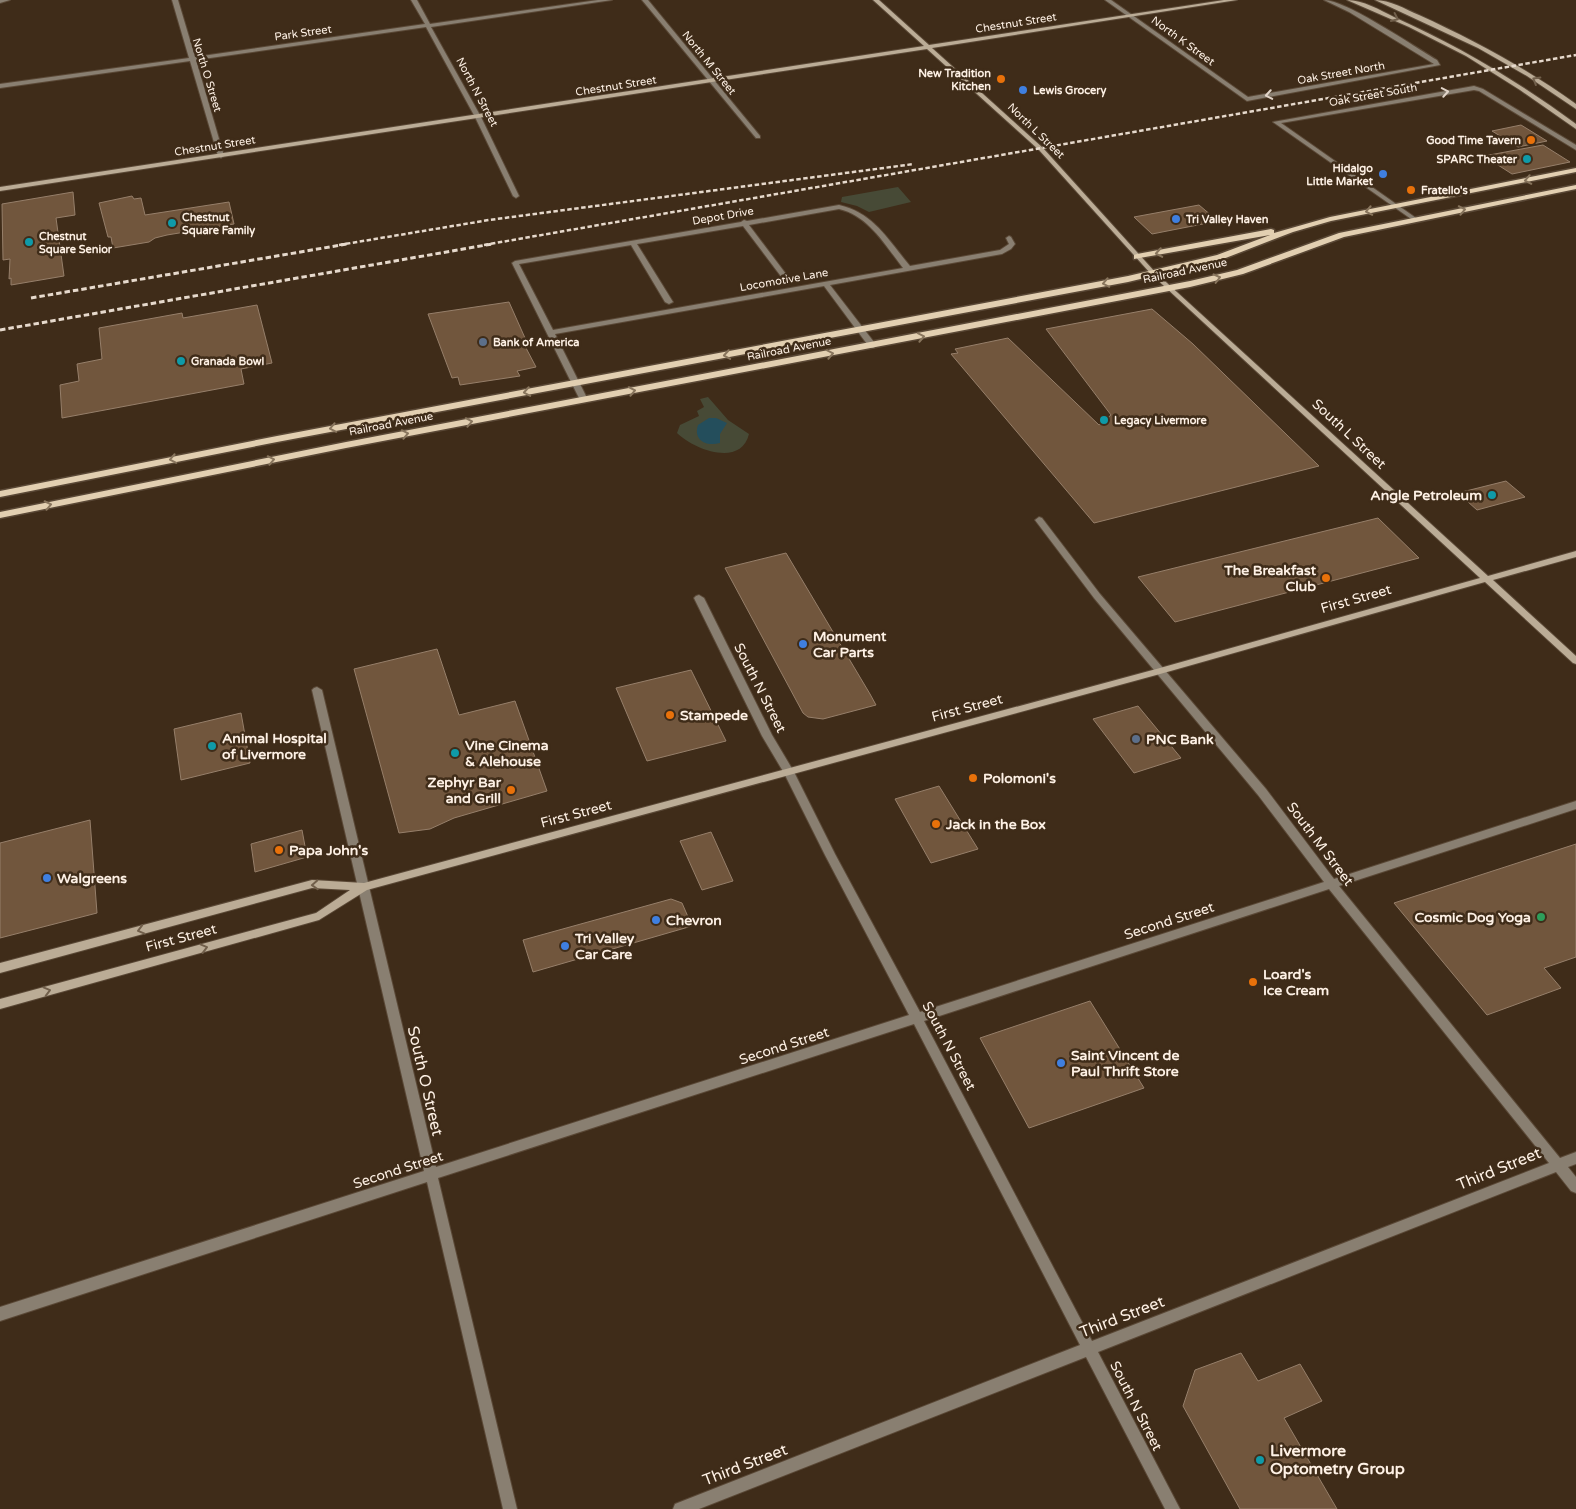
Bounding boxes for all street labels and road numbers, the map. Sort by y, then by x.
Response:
street label: Chestnut Street [975,10,1057,36]
street label: North K Street [1149,14,1217,68]
street label: Park Street [273,23,333,43]
street label: North M Street [679,28,739,98]
street label: North O Street [190,36,224,114]
street label: North N Street [453,55,501,129]
street label: Oak Street North [1296,59,1386,87]
street label: Chestnut Street [575,73,657,99]
street label: Oak Street South [1328,81,1418,109]
street label: North L Street [1005,101,1067,161]
street label: Chestnut Street [174,133,256,159]
street label: Depot Drive [691,204,755,228]
street label: Railroad Avenue [1142,256,1228,286]
street label: Locomotive Lane [739,266,829,294]
street label: Railroad Avenue [746,334,832,364]
street label: South L Street [1308,395,1390,473]
street label: Railroad Avenue [348,409,434,439]
street label: First Street [1319,581,1394,617]
street label: South N Street [730,640,790,736]
street label: First Street [930,690,1005,726]
street label: First Street [539,796,614,832]
street label: South M Street [1283,799,1357,890]
street label: Second Street [1122,898,1217,944]
street label: First Street [144,920,219,956]
street label: South N Street [918,999,980,1094]
street label: Second Street [737,1023,832,1069]
street label: South O Street [403,1024,447,1138]
street label: Third Street [1454,1143,1544,1195]
street label: Second Street [351,1147,446,1193]
street label: Third Street [1077,1292,1167,1342]
street label: South N Street [1106,1358,1166,1454]
street label: Third Street [700,1440,790,1490]

